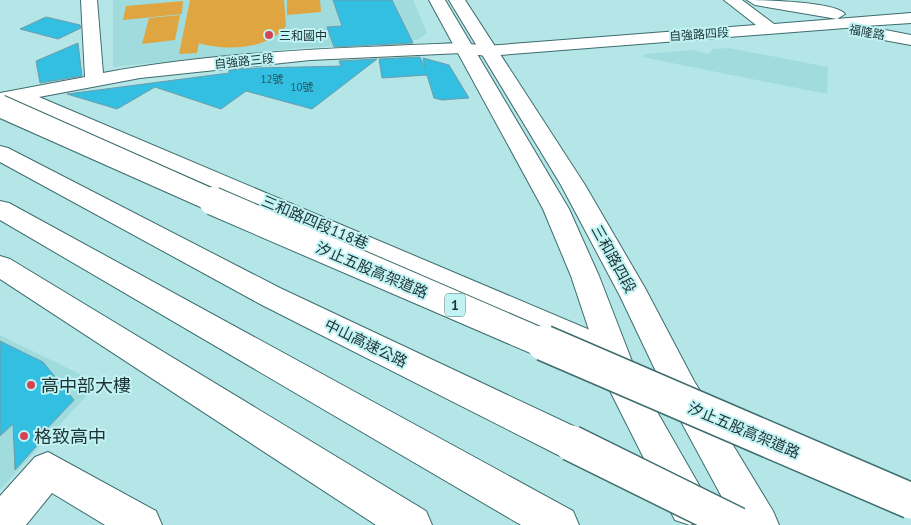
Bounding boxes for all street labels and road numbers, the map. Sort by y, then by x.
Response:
street label: 福隆路 [848,21,886,43]
street label: 自強路四段 [669,24,729,44]
street label: 自強路三段 [213,50,275,72]
street label: 三和路四段118巷 [259,191,371,253]
street label: 三和路四段 [588,222,640,296]
street label: 汐止五股高架道路 [313,238,431,302]
road number: 1 [445,294,465,316]
street label: 中山高速公路 [321,315,411,371]
street label: 汐止五股高架道路 [685,398,803,462]

